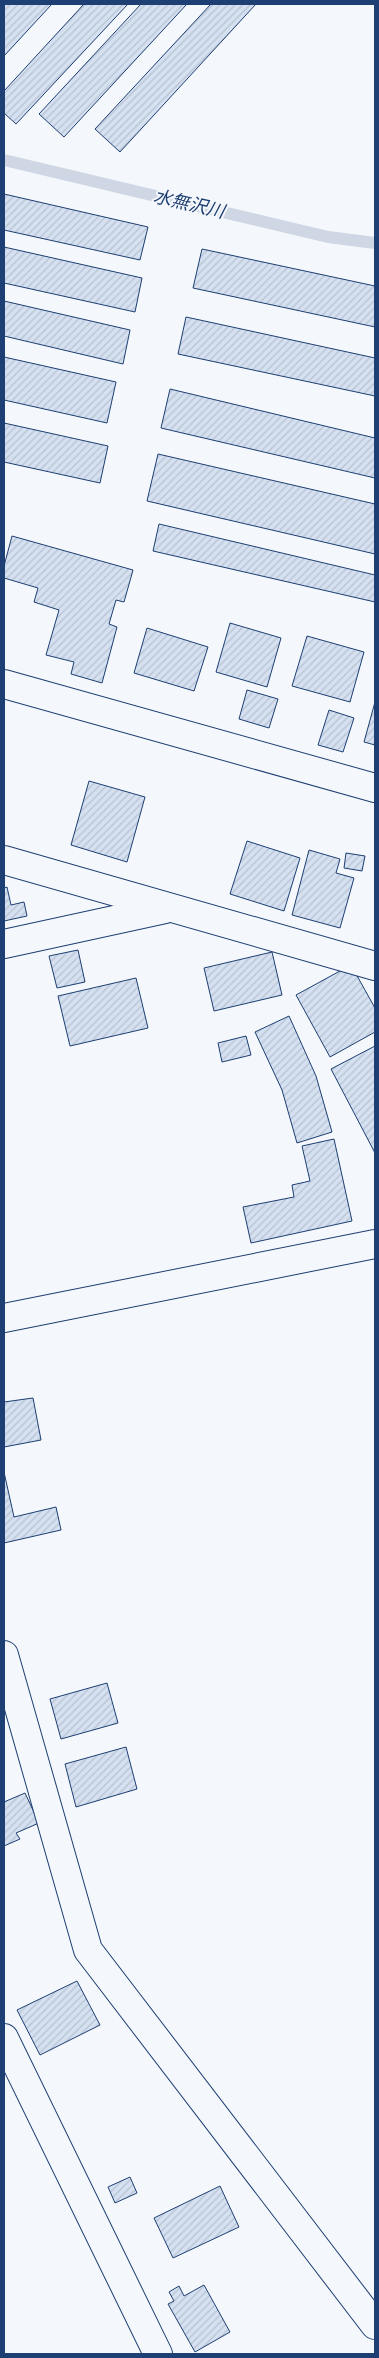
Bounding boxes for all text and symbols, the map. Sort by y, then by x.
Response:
water label: 水無沢川 [151,185,229,223]

